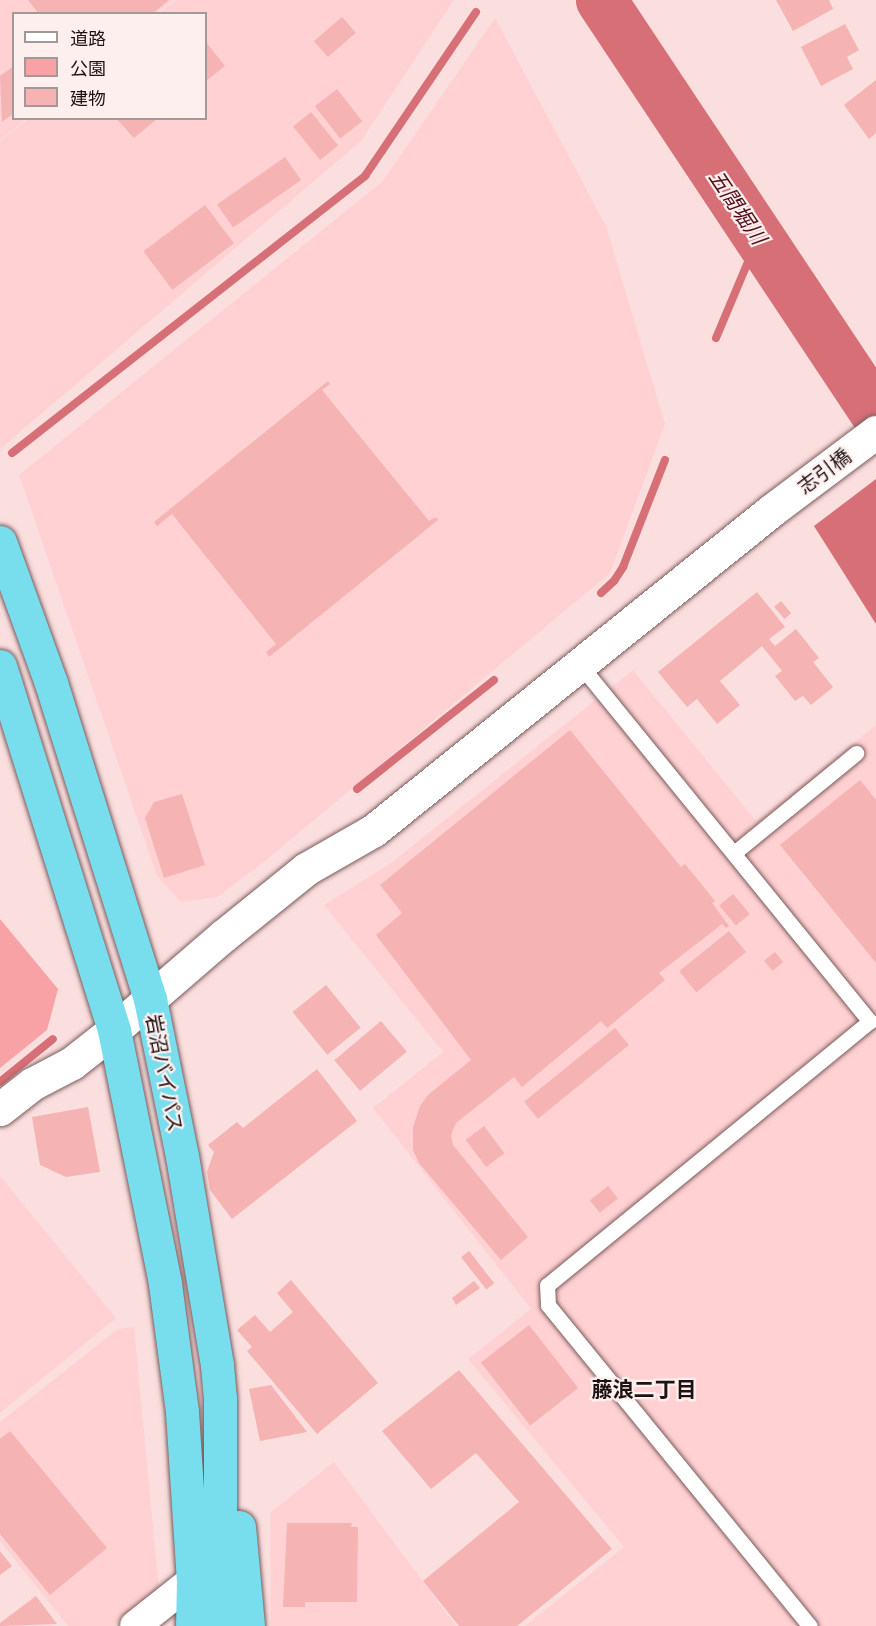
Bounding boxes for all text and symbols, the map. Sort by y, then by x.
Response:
legend [12,12,207,120]
text: 道路 [70,26,106,50]
text: 公園 [70,56,106,80]
text: 建物 [70,86,106,110]
water label: 五間堀川 [704,165,772,249]
street label: 志引橋 [793,443,855,499]
street label: 岩沼バイパス [142,1012,188,1134]
district label: 藤浪二丁目 [592,1376,696,1402]

